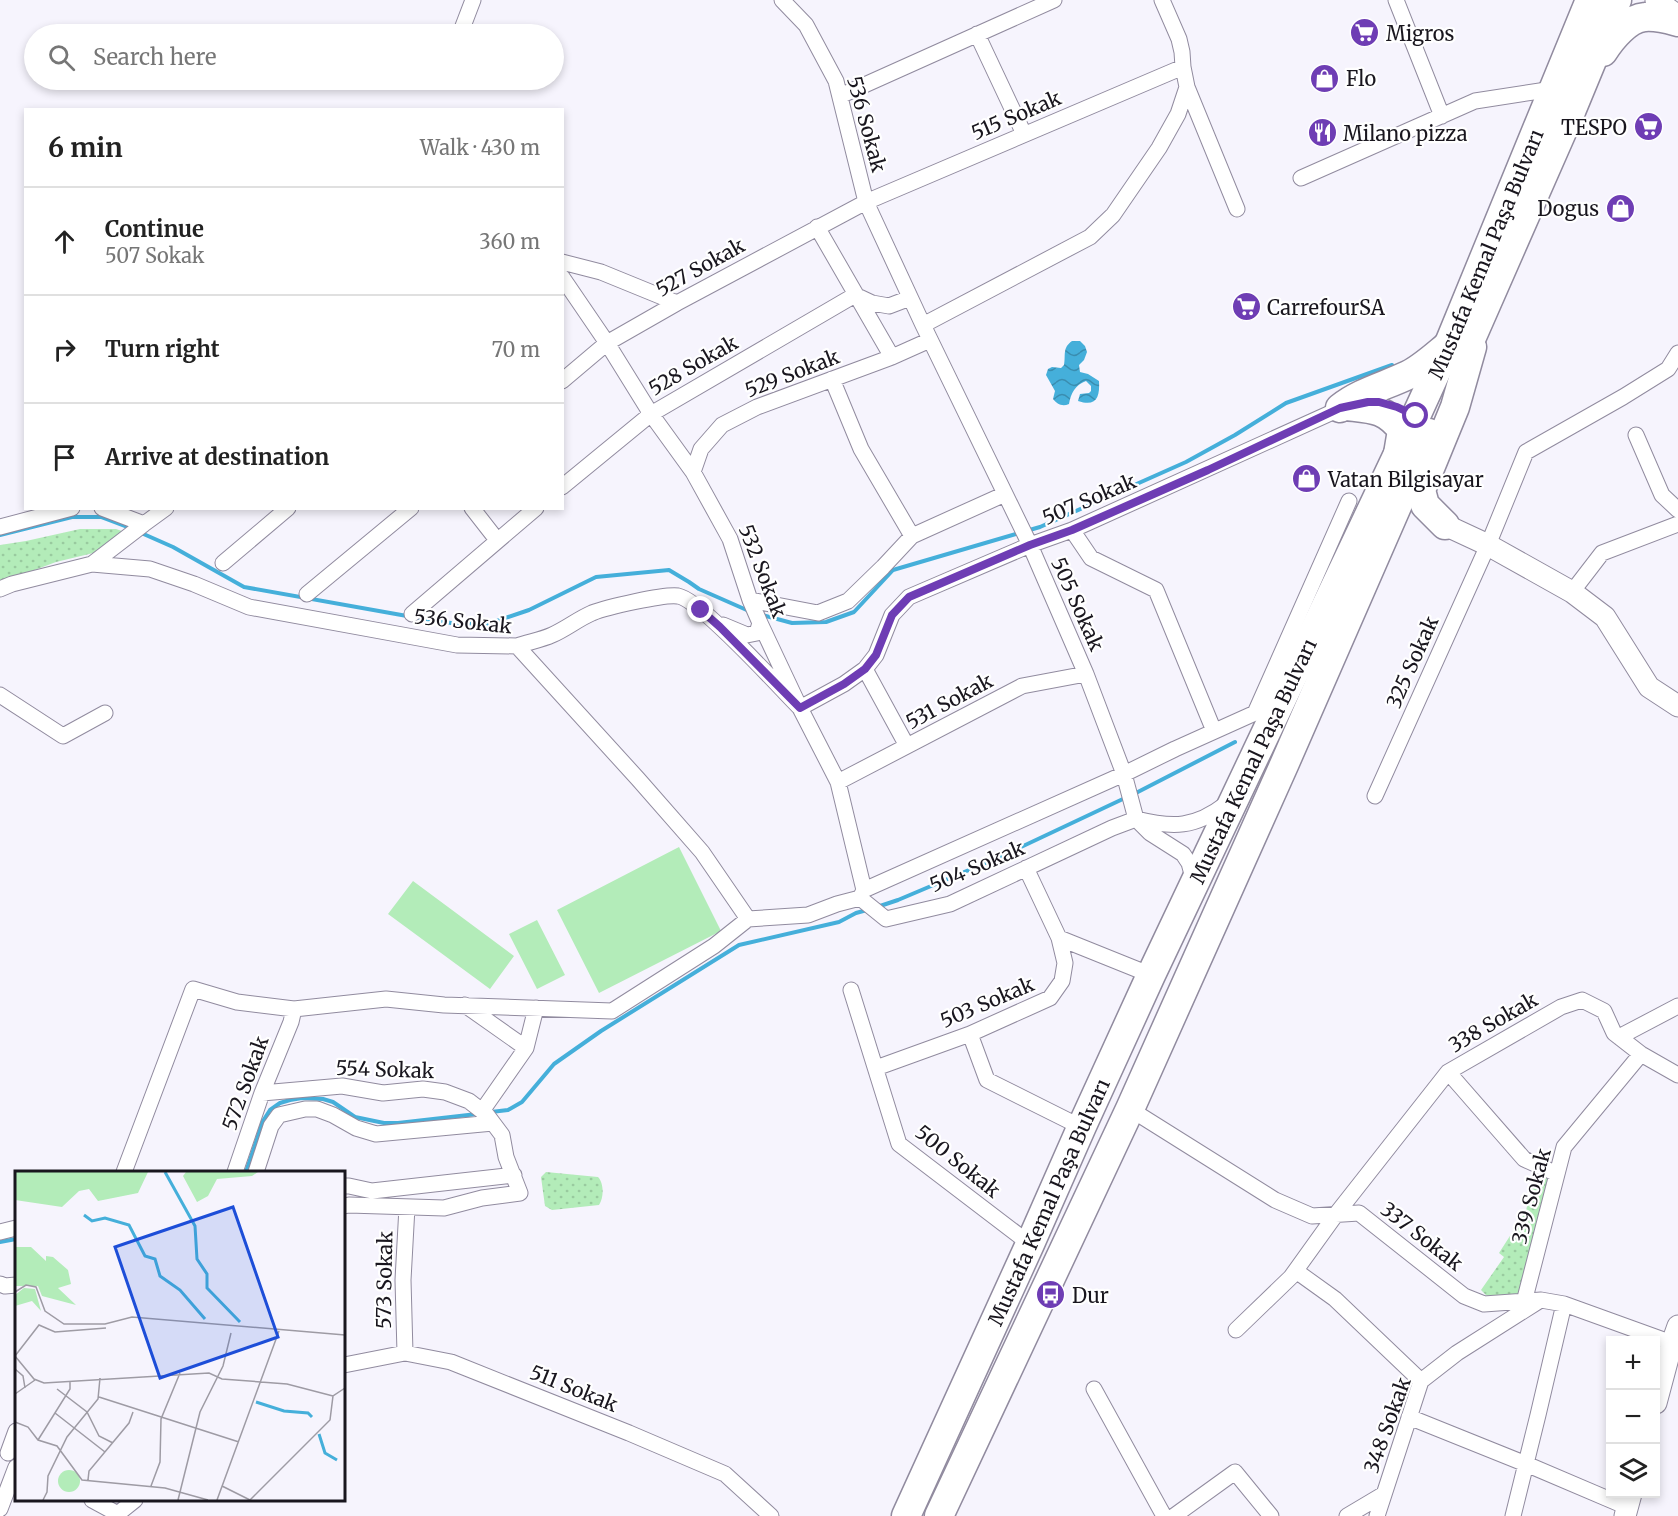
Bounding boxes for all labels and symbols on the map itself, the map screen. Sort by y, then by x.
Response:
supermarket icon: Migros [1349,17,1381,49]
place label: Migros [1386,21,1454,46]
shop icon: Flo [1309,62,1341,94]
place label: Flo [1346,66,1376,91]
street label: 536 Sokak [842,73,892,175]
street label: 515 Sokak [967,85,1065,145]
supermarket icon: TESPO [1632,111,1664,143]
place label: TESPO [1561,115,1627,140]
restaurant icon: Milano pizza [1306,117,1338,149]
place label: Milano pizza [1343,121,1468,146]
street label: Mustafa Kemal Paşa Bulvarı [1422,125,1548,383]
shop icon: Dogus [1604,192,1636,224]
place label: Dogus [1537,196,1599,221]
street label: 527 Sokak [651,232,749,302]
supermarket icon: CarrefourSA [1230,291,1262,323]
place label: CarrefourSA [1267,295,1386,320]
street label: 528 Sokak [644,329,742,401]
street label: 529 Sokak [741,344,843,402]
route start [1402,402,1428,428]
shop icon: Vatan Bilgisayar [1291,463,1323,495]
place label: Vatan Bilgisayar [1327,467,1484,492]
street label: 507 Sokak [1038,468,1140,530]
street label: 532 Sokak [734,521,792,621]
street label: 505 Sokak [1046,553,1110,655]
route end [687,596,713,622]
street label: 536 Sokak [413,603,514,639]
street label: 325 Sokak [1381,612,1443,712]
street label: Mustafa Kemal Paşa Bulvarı [1184,634,1321,887]
street label: 531 Sokak [901,668,997,734]
street label: 504 Sokak [926,835,1029,897]
street label: 503 Sokak [936,971,1038,1033]
street label: 338 Sokak [1444,987,1542,1057]
street label: 572 Sokak [216,1032,274,1133]
street label: 554 Sokak [335,1055,435,1083]
street label: Mustafa Kemal Paşa Bulvarı [982,1074,1115,1329]
street label: 500 Sokak [911,1119,1006,1203]
street label: 339 Sokak [1506,1145,1556,1246]
inset map [15,1171,345,1501]
street label: 337 Sokak [1376,1196,1468,1276]
street label: 573 Sokak [371,1231,397,1329]
bus stop icon: Dur [1035,1279,1067,1311]
place label: Dur [1072,1283,1109,1308]
street label: 511 Sokak [526,1359,622,1417]
street label: 348 Sokak [1358,1374,1416,1476]

